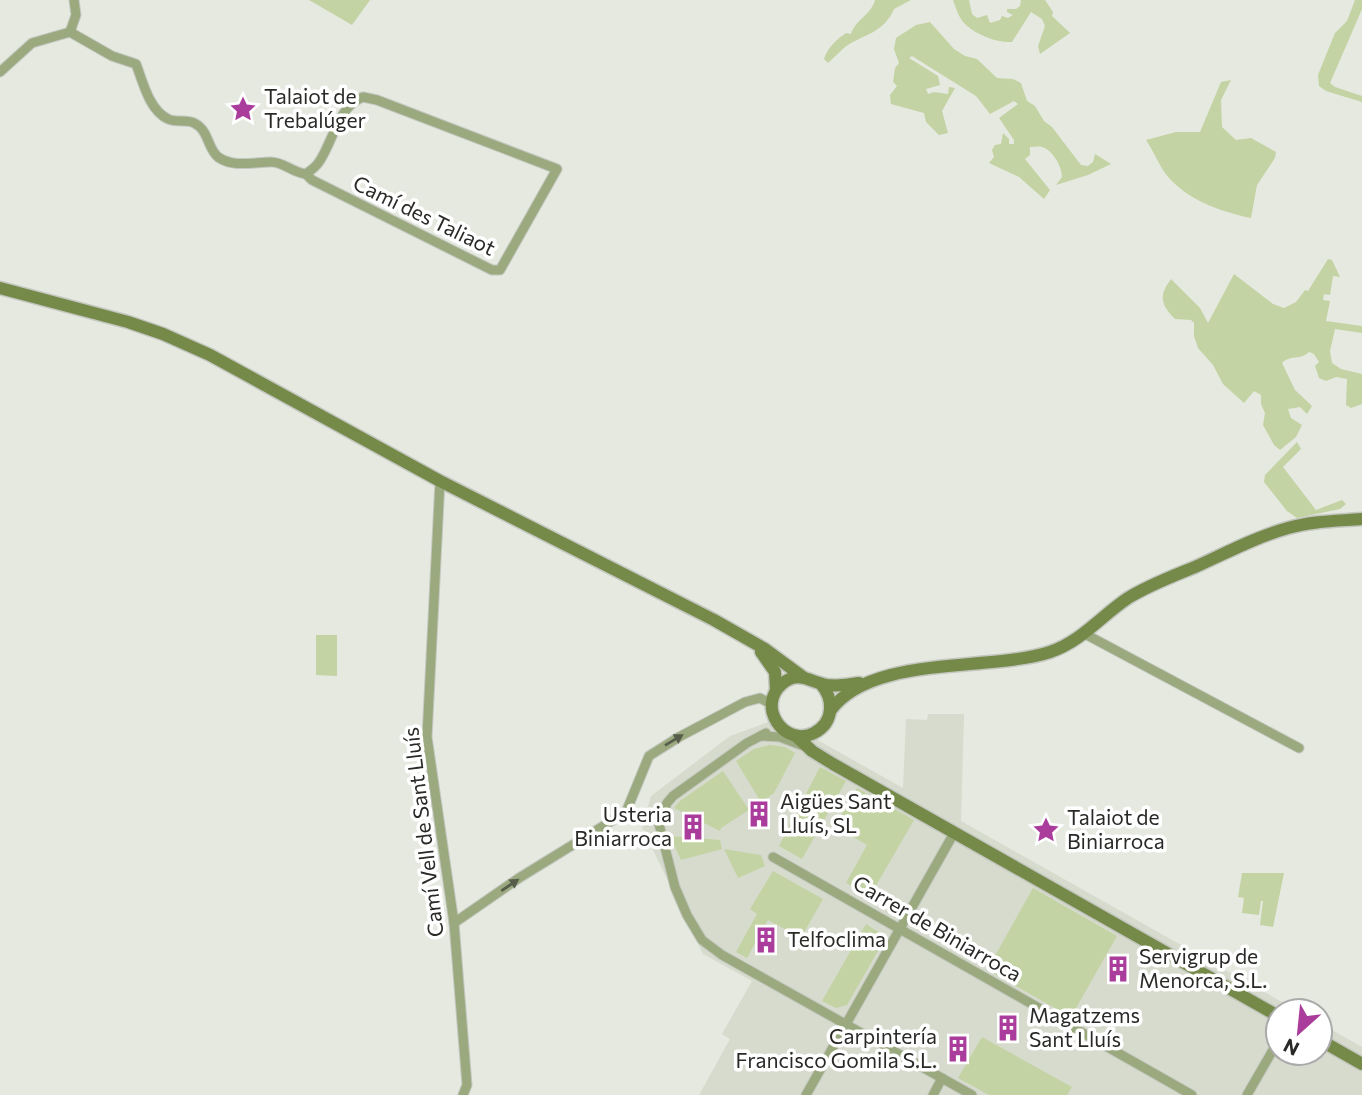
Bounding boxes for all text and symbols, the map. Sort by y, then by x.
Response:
place label: Talaiot de Trebalúger [264,83,366,132]
place icon: Talaiot de Trebalúger [228,94,258,124]
street label: Camí des Taliaot [349,169,500,260]
street label: Camí Vell de Sant Lluís [397,726,448,938]
one-way arrow [664,734,683,746]
place label: Aigües Sant Lluís, SL [780,788,892,837]
building icon: Aigües Sant Lluís, SL [744,799,774,829]
place label: Usteria Biniarroca [574,801,672,850]
place label: Talaiot de Biniarroca [1067,804,1165,853]
building icon: Usteria Biniarroca [678,812,708,842]
place icon: Talaiot de Biniarroca [1031,815,1061,845]
street label: Carrer de Biniarroca [849,869,1026,986]
one-way arrow [501,878,519,892]
building icon: Telfoclima [751,925,781,955]
place label: Telfoclima [787,926,886,951]
place label: Servigrup de Menorca, S.L. [1139,943,1267,992]
building icon: Servigrup de Menorca, S.L. [1103,954,1133,984]
north arrow [1264,997,1334,1067]
place label: Magatzems Sant Lluís [1029,1002,1140,1051]
building icon: Magatzems Sant Lluís [993,1013,1023,1043]
place label: Carpintería Francisco Gomila S.L. [736,1023,937,1072]
building icon: Carpintería Francisco Gomila S.L. [943,1034,973,1064]
text: N [1279,1034,1303,1061]

